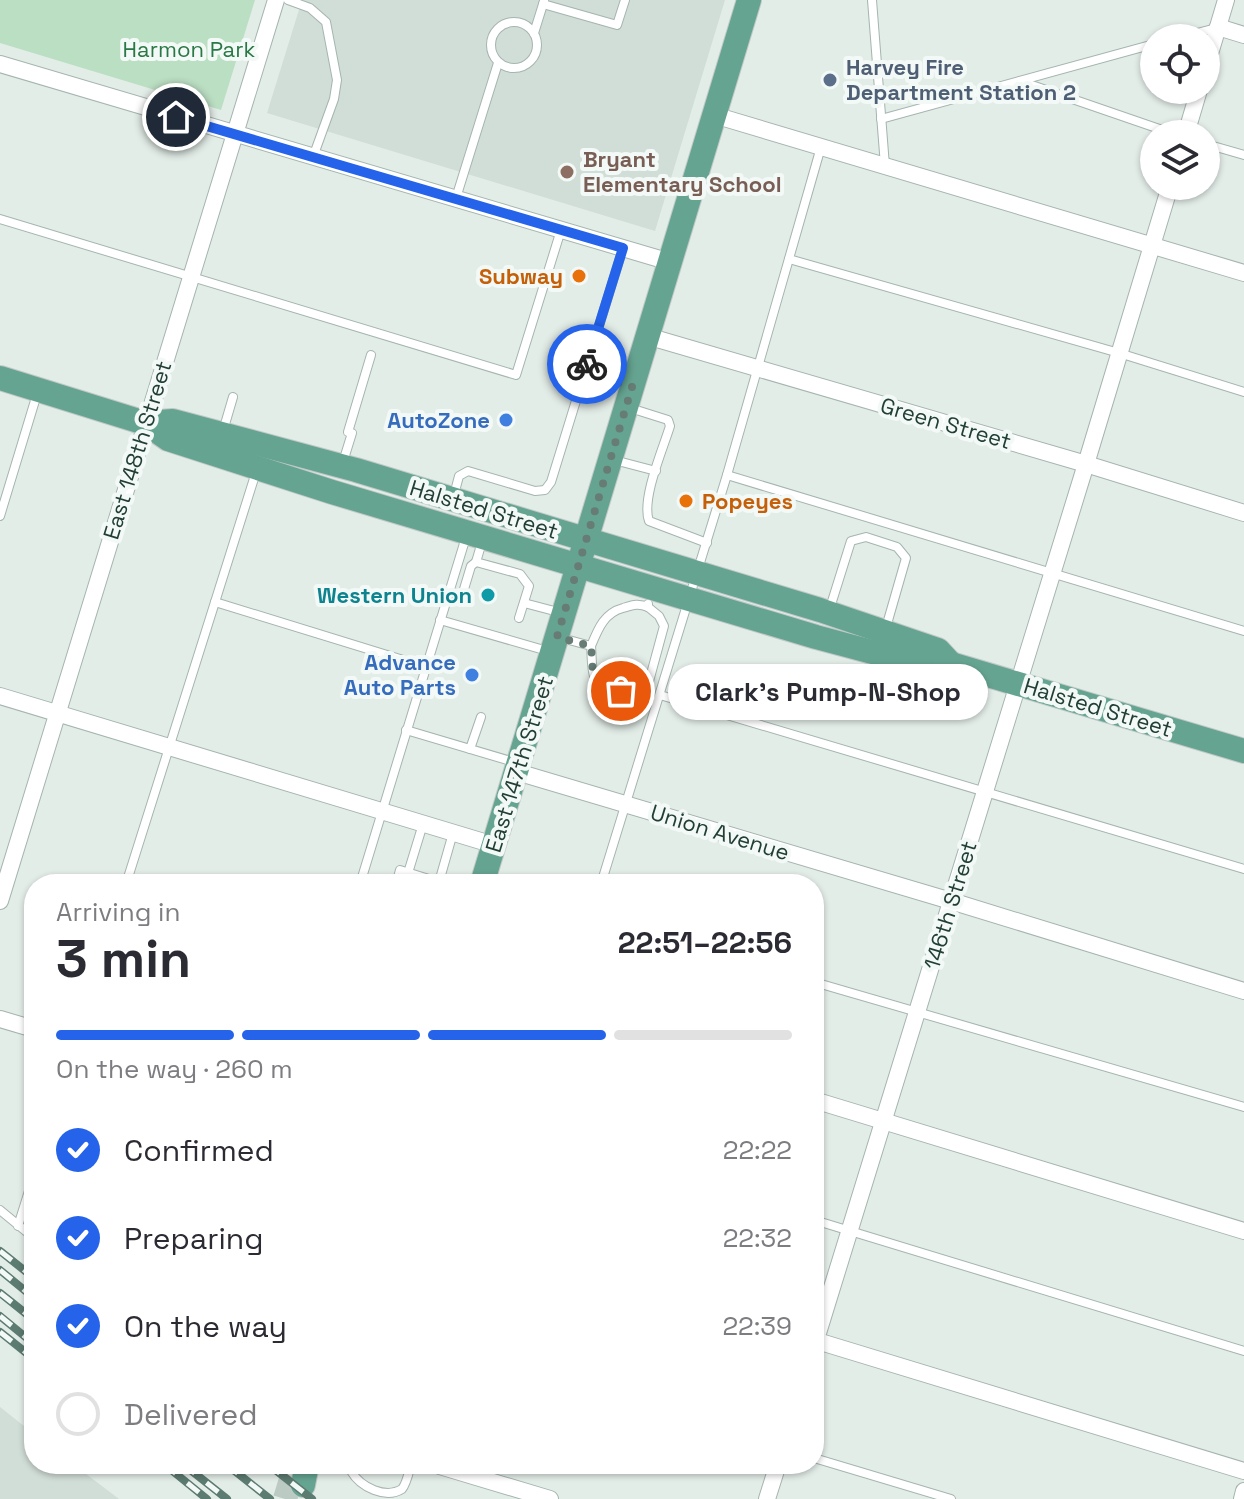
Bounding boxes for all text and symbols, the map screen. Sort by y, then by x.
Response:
map controls [1140,24,1220,200]
button: locate [1140,24,1220,104]
park label: Harmon Park [123,35,256,63]
place label: Harvey Fire Department Station 2 [846,53,1076,106]
marker: Harvey Fire Department Station 2 [821,71,839,89]
pin [142,83,210,151]
icon: home [154,95,198,139]
button: layers [1140,120,1220,200]
place label: Bryant Elementary School [583,145,782,198]
marker: Bryant Elementary School [558,163,576,181]
place label: Subway [479,262,563,290]
marker: Subway [570,267,588,285]
courier [547,324,627,404]
icon: bike [565,342,609,386]
street label: East 148th Street [97,357,177,543]
street label: Green Street [877,391,1015,455]
place label: AutoZone [387,406,490,434]
marker: AutoZone [497,411,515,429]
street label: Halsted Street [406,473,562,545]
place label: Popeyes [702,487,793,515]
marker: Popeyes [677,492,695,510]
place label: Western Union [317,581,472,609]
marker: Western Union [479,586,497,604]
place label: Advance Auto Parts [344,648,456,701]
pin [587,657,655,725]
callout: Clark's Pump-N-Shop [669,663,989,719]
marker: Advance Auto Parts [463,666,481,684]
icon: bag [599,669,643,713]
street label: Halsted Street [1020,671,1176,743]
street label: East 147th Street [479,672,559,856]
text: Clark's Pump-N-Shop [695,675,961,709]
street label: Union Avenue [647,798,793,866]
street label: 146th Street [917,837,983,973]
text: Arriving in [56,895,180,929]
text: 22:51–22:56 [618,923,792,962]
text: 3 min [56,926,191,992]
text: On the way · 260 m [56,1052,293,1086]
icon: check [56,1128,100,1172]
text: Confirmed [124,1131,274,1170]
text: 22:22 [723,1133,792,1167]
icon: check [56,1216,100,1260]
text: Preparing [124,1219,263,1258]
text: 22:32 [723,1221,792,1255]
icon: check [56,1304,100,1348]
text: On the way [124,1307,287,1346]
text: 22:39 [722,1309,792,1343]
text: Delivered [124,1395,258,1434]

